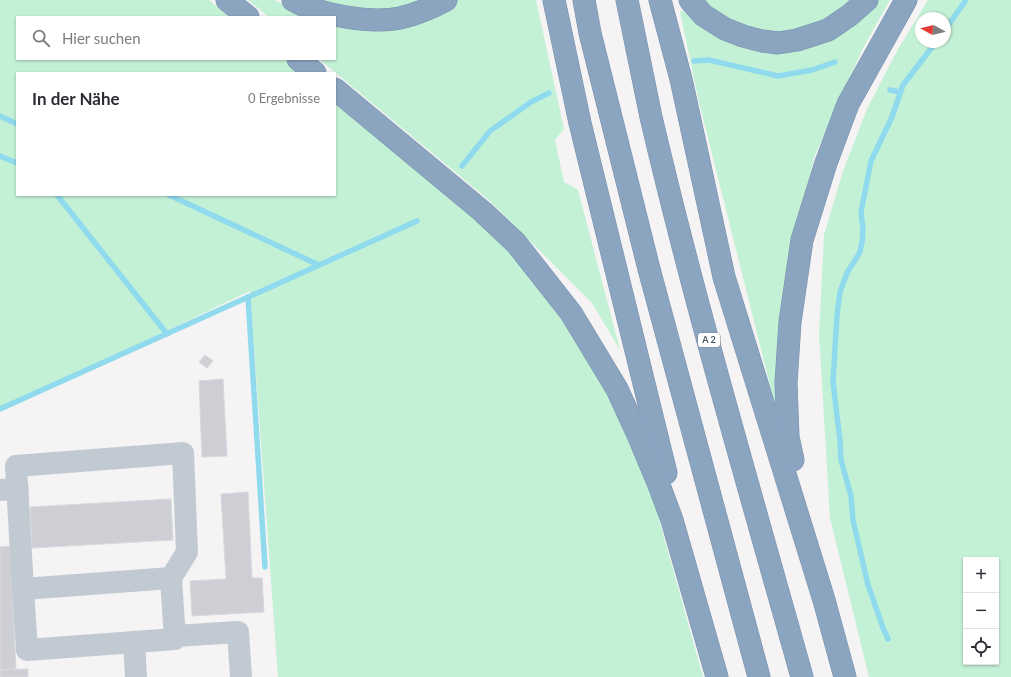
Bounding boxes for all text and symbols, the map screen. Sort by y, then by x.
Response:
north arrow [915,12,951,48]
search box [16,16,336,60]
icon: search [30,27,52,49]
text: Hier suchen [62,29,141,47]
text: In der Nähe [32,88,120,109]
text: 0 Ergebnisse [248,90,320,106]
road number: A 2 [698,333,720,347]
map controls [963,557,999,665]
button: + [963,557,999,593]
button: − [963,593,999,629]
button: locate [963,629,999,665]

